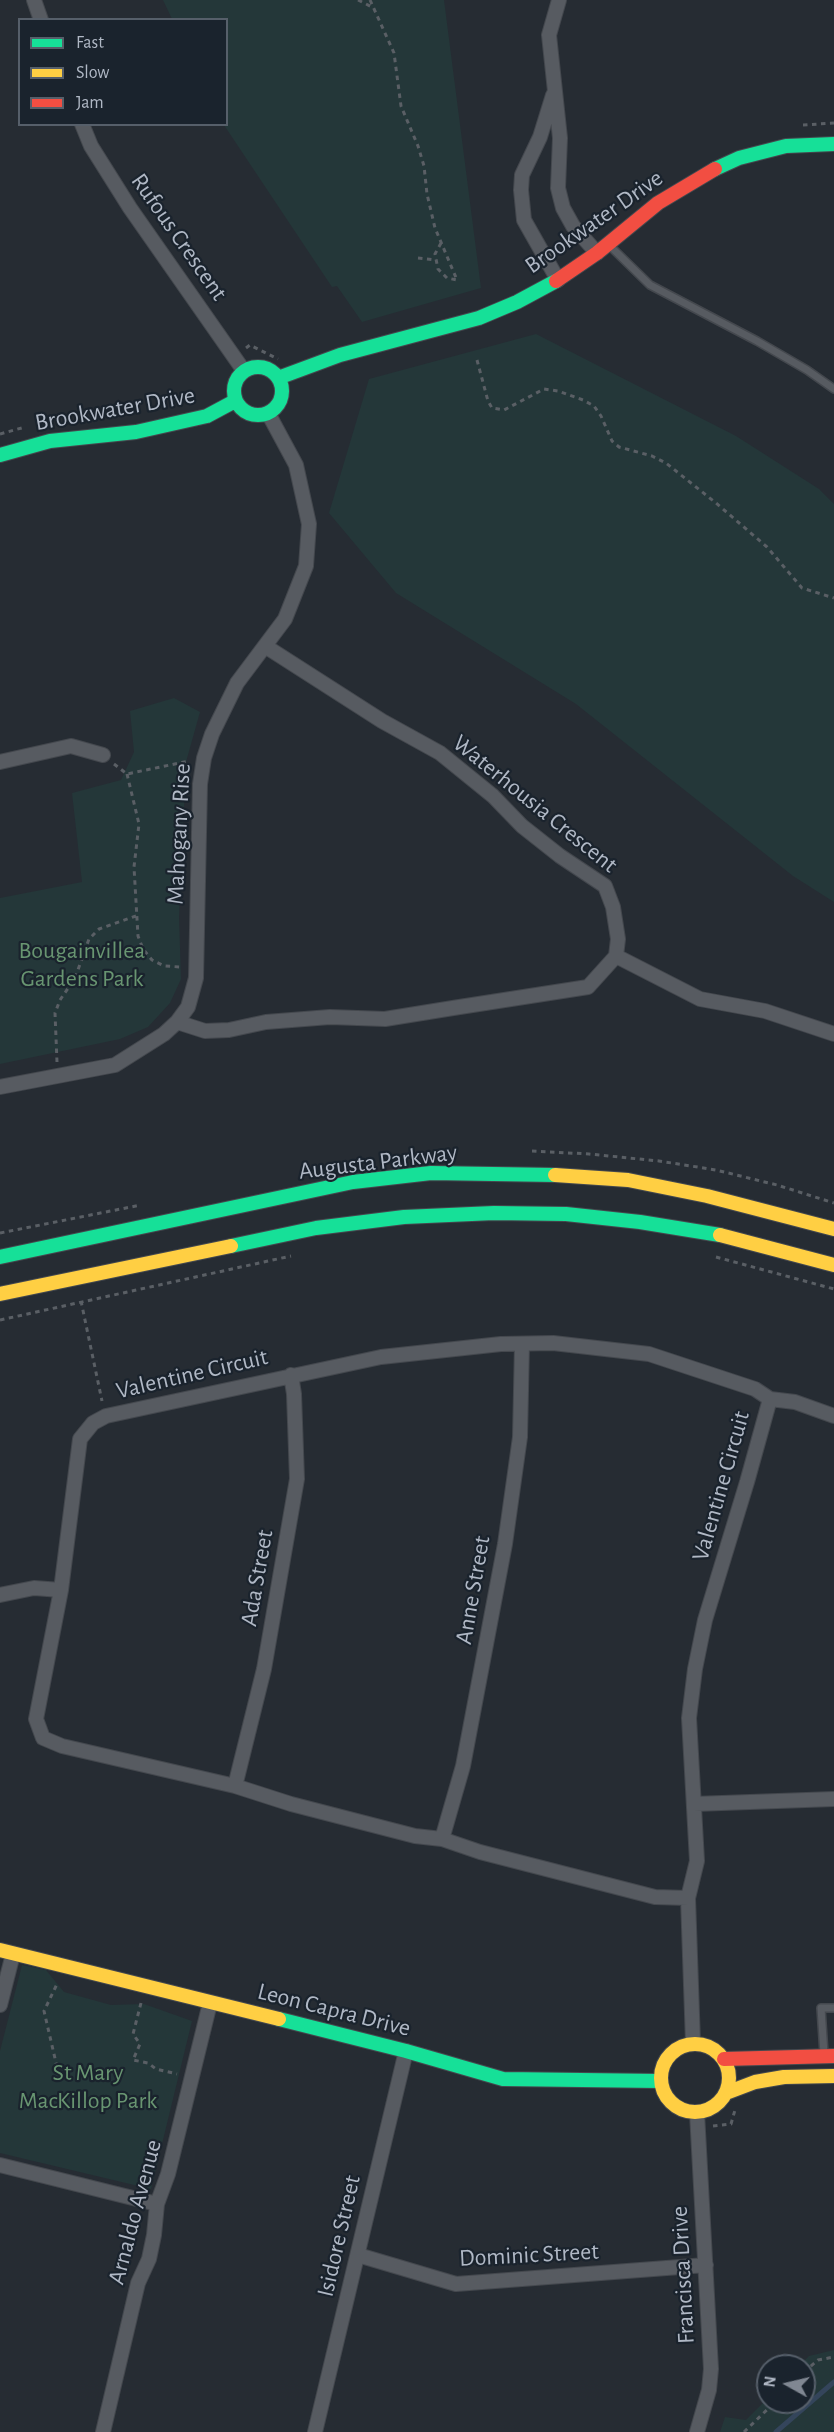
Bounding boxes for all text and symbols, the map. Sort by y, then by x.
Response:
legend [18,18,228,126]
text: Fast [76,34,104,52]
text: Slow [76,64,109,82]
text: Jam [76,94,104,112]
street label: Brookwater Drive [519,164,669,280]
street label: Rufous Crescent [125,168,233,306]
street label: Brookwater Drive [33,381,197,437]
street label: Waterhousia Crescent [447,729,623,879]
street label: Mahogany Rise [161,763,197,905]
park label: Bougainvillea Gardens Park [19,937,145,993]
street label: Augusta Parkway [297,1138,459,1186]
street label: Valentine Circuit [113,1343,271,1405]
street label: Valentine Circuit [686,1408,756,1564]
street label: Ada Street [234,1528,280,1628]
street label: Anne Street [449,1533,497,1647]
street label: Leon Capra Drive [255,1977,413,2043]
park label: St Mary MacKillop Park [19,2059,157,2115]
street label: Arnaldo Avenue [102,2136,168,2288]
street label: Isidore Street [311,2172,367,2300]
street label: Francisca Drive [665,2205,701,2345]
street label: Dominic Street [458,2237,600,2273]
north arrow [756,2354,816,2414]
text: N [761,2375,779,2388]

